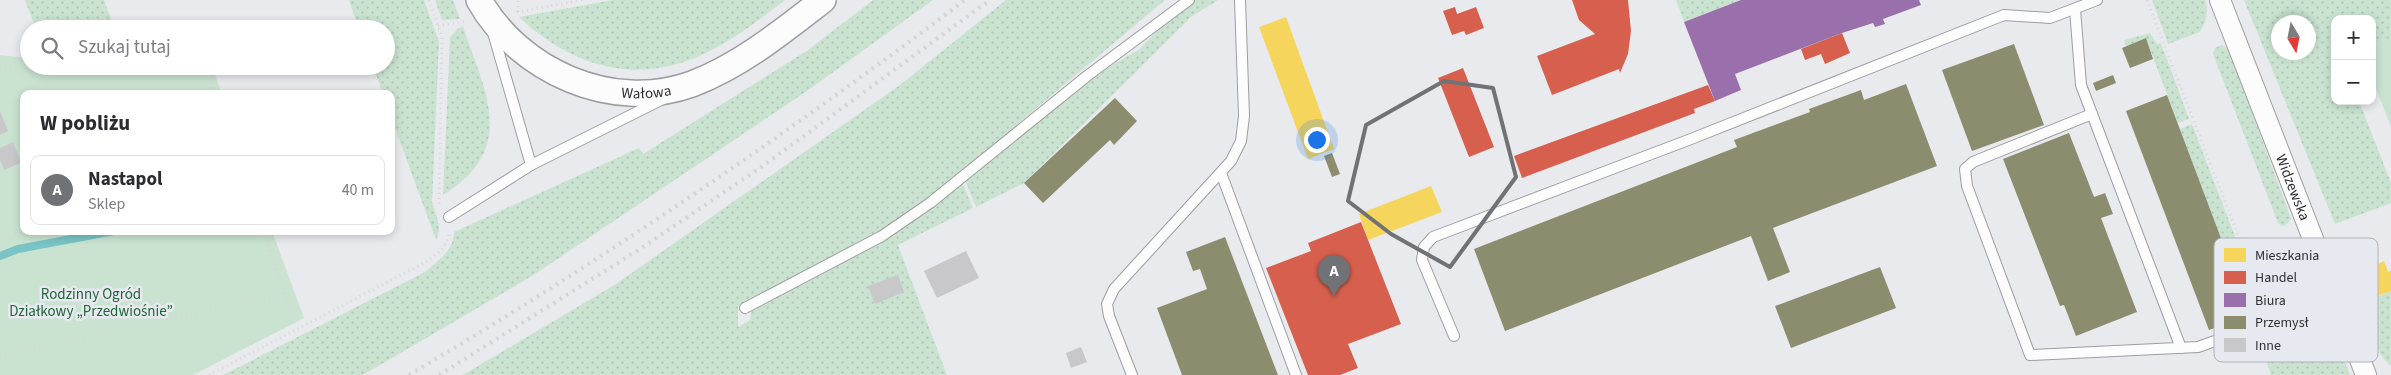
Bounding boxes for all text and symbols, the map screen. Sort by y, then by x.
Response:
north arrow [2271,15,2316,60]
map controls [2331,15,2376,105]
button: + [2331,15,2376,60]
search box [20,20,395,75]
icon: search [38,34,66,62]
text: Szukaj tutaj [78,34,171,61]
button: − [2331,60,2376,105]
street label: Wałowa [621,80,673,104]
text: W pobliżu [40,108,130,138]
your location [1304,127,1330,153]
street label: Widzewska [2270,151,2315,224]
text: Nastapol [88,166,162,193]
text: A [52,179,62,201]
text: 40 m [342,179,374,201]
text: Sklep [88,193,125,215]
legend [2214,238,2378,362]
text: Mieszkania [2255,246,2319,266]
pin: A [1318,255,1350,296]
text: Handel [2255,268,2298,288]
park label: Rodzinny Ogród Działkowy „Przedwiośnie” [9,284,173,322]
text: Biura [2255,291,2286,311]
text: Przemysł [2255,313,2309,333]
text: Inne [2255,336,2281,356]

